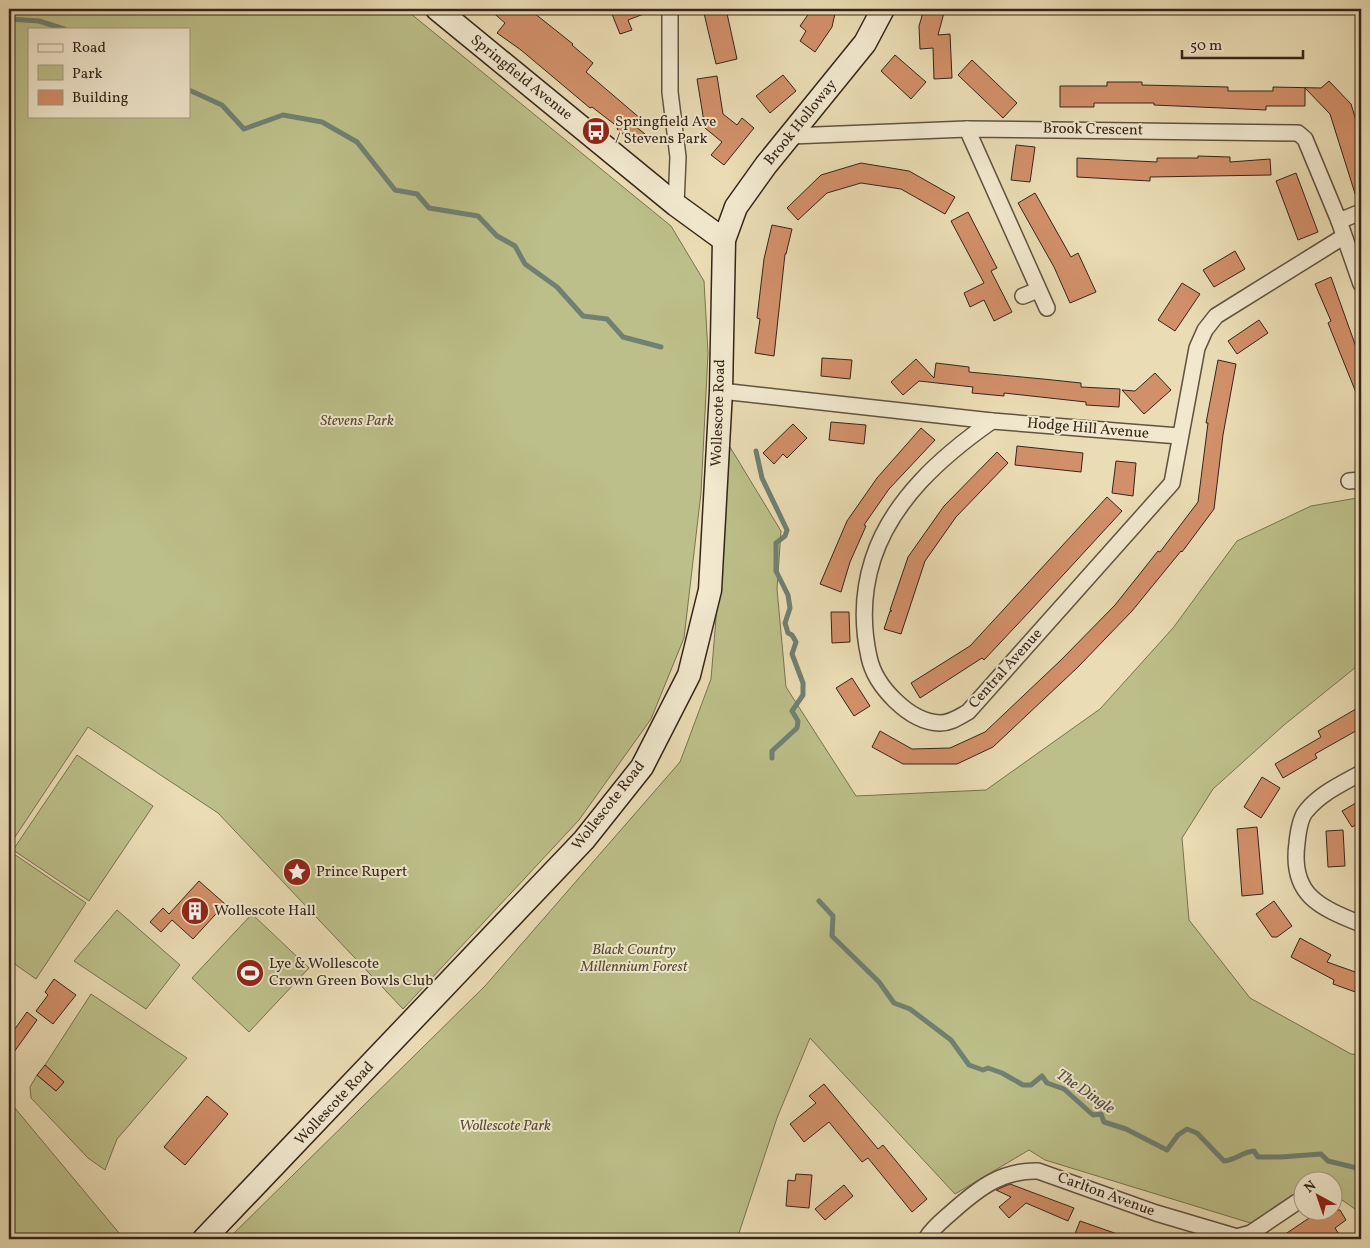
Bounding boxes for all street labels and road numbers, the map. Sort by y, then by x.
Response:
street label: Springfield Avenue [465,30,577,126]
street label: Brook Holloway [760,75,842,171]
street label: Brook Crescent [1043,119,1143,141]
street label: Wollescote Road [707,359,731,467]
street label: Hodge Hill Avenue [1026,413,1150,445]
street label: Central Avenue [964,624,1048,714]
street label: Wollescote Road [567,757,651,855]
street label: Wollescote Road [291,1057,379,1151]
street label: Carlton Avenue [1054,1168,1158,1222]

